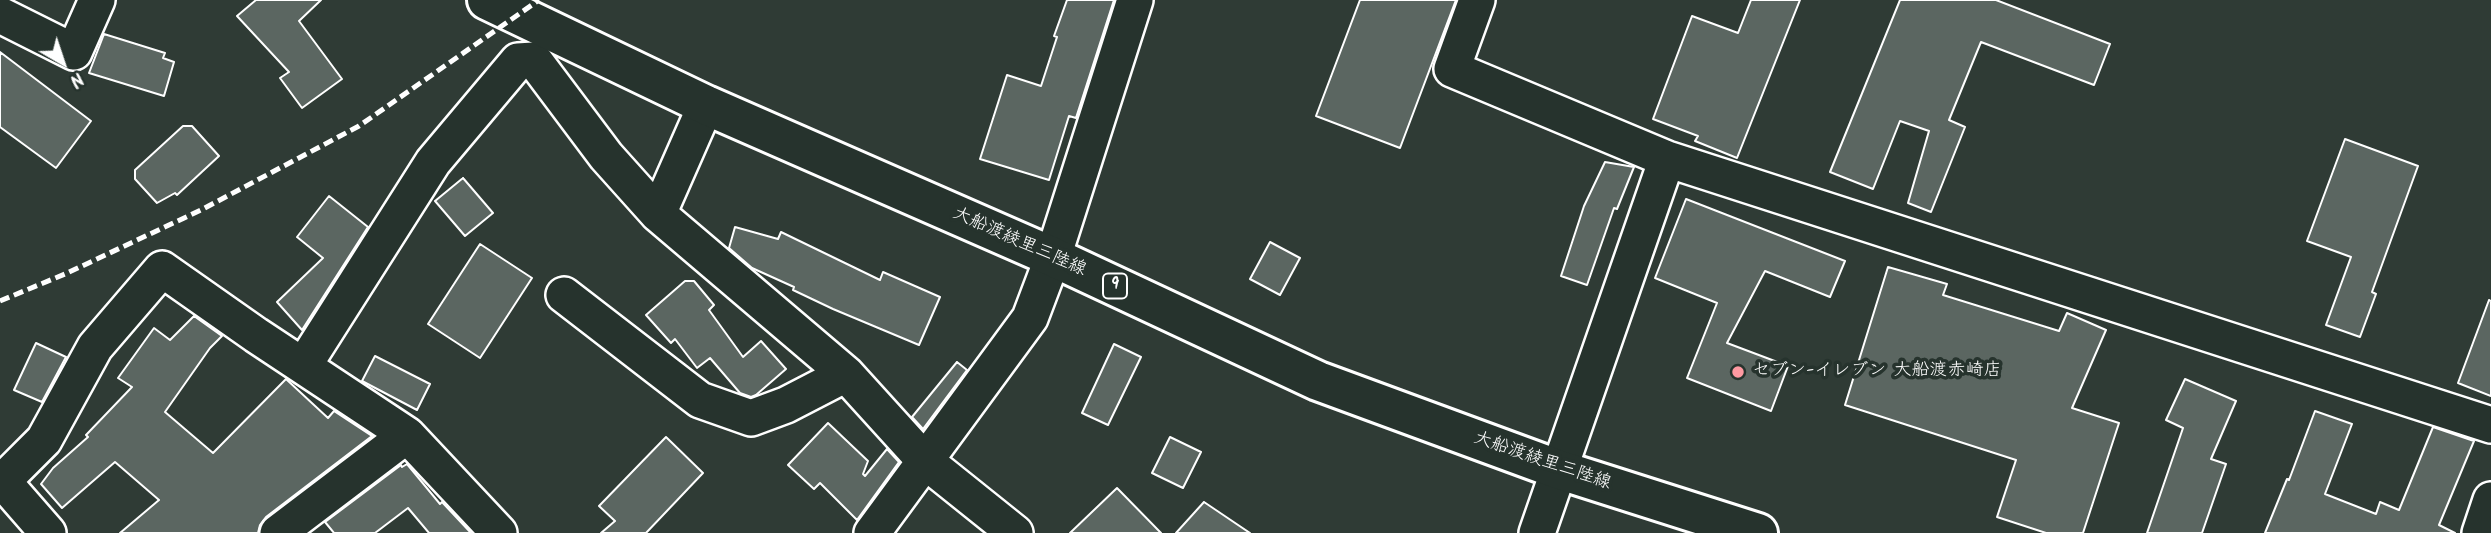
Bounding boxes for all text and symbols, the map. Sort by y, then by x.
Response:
north arrow [28,28,98,98]
text: N [62,64,90,95]
street label: 大船渡綾里三陸線 [949,204,1089,282]
road number: 9 [1103,274,1127,298]
place label: セブン-イレブン 大船渡赤崎店 [1752,361,2001,383]
marker: セブン-イレブン 大船渡赤崎店 [1730,364,1746,380]
street label: 大船渡綾里三陸線 [1470,428,1614,496]

